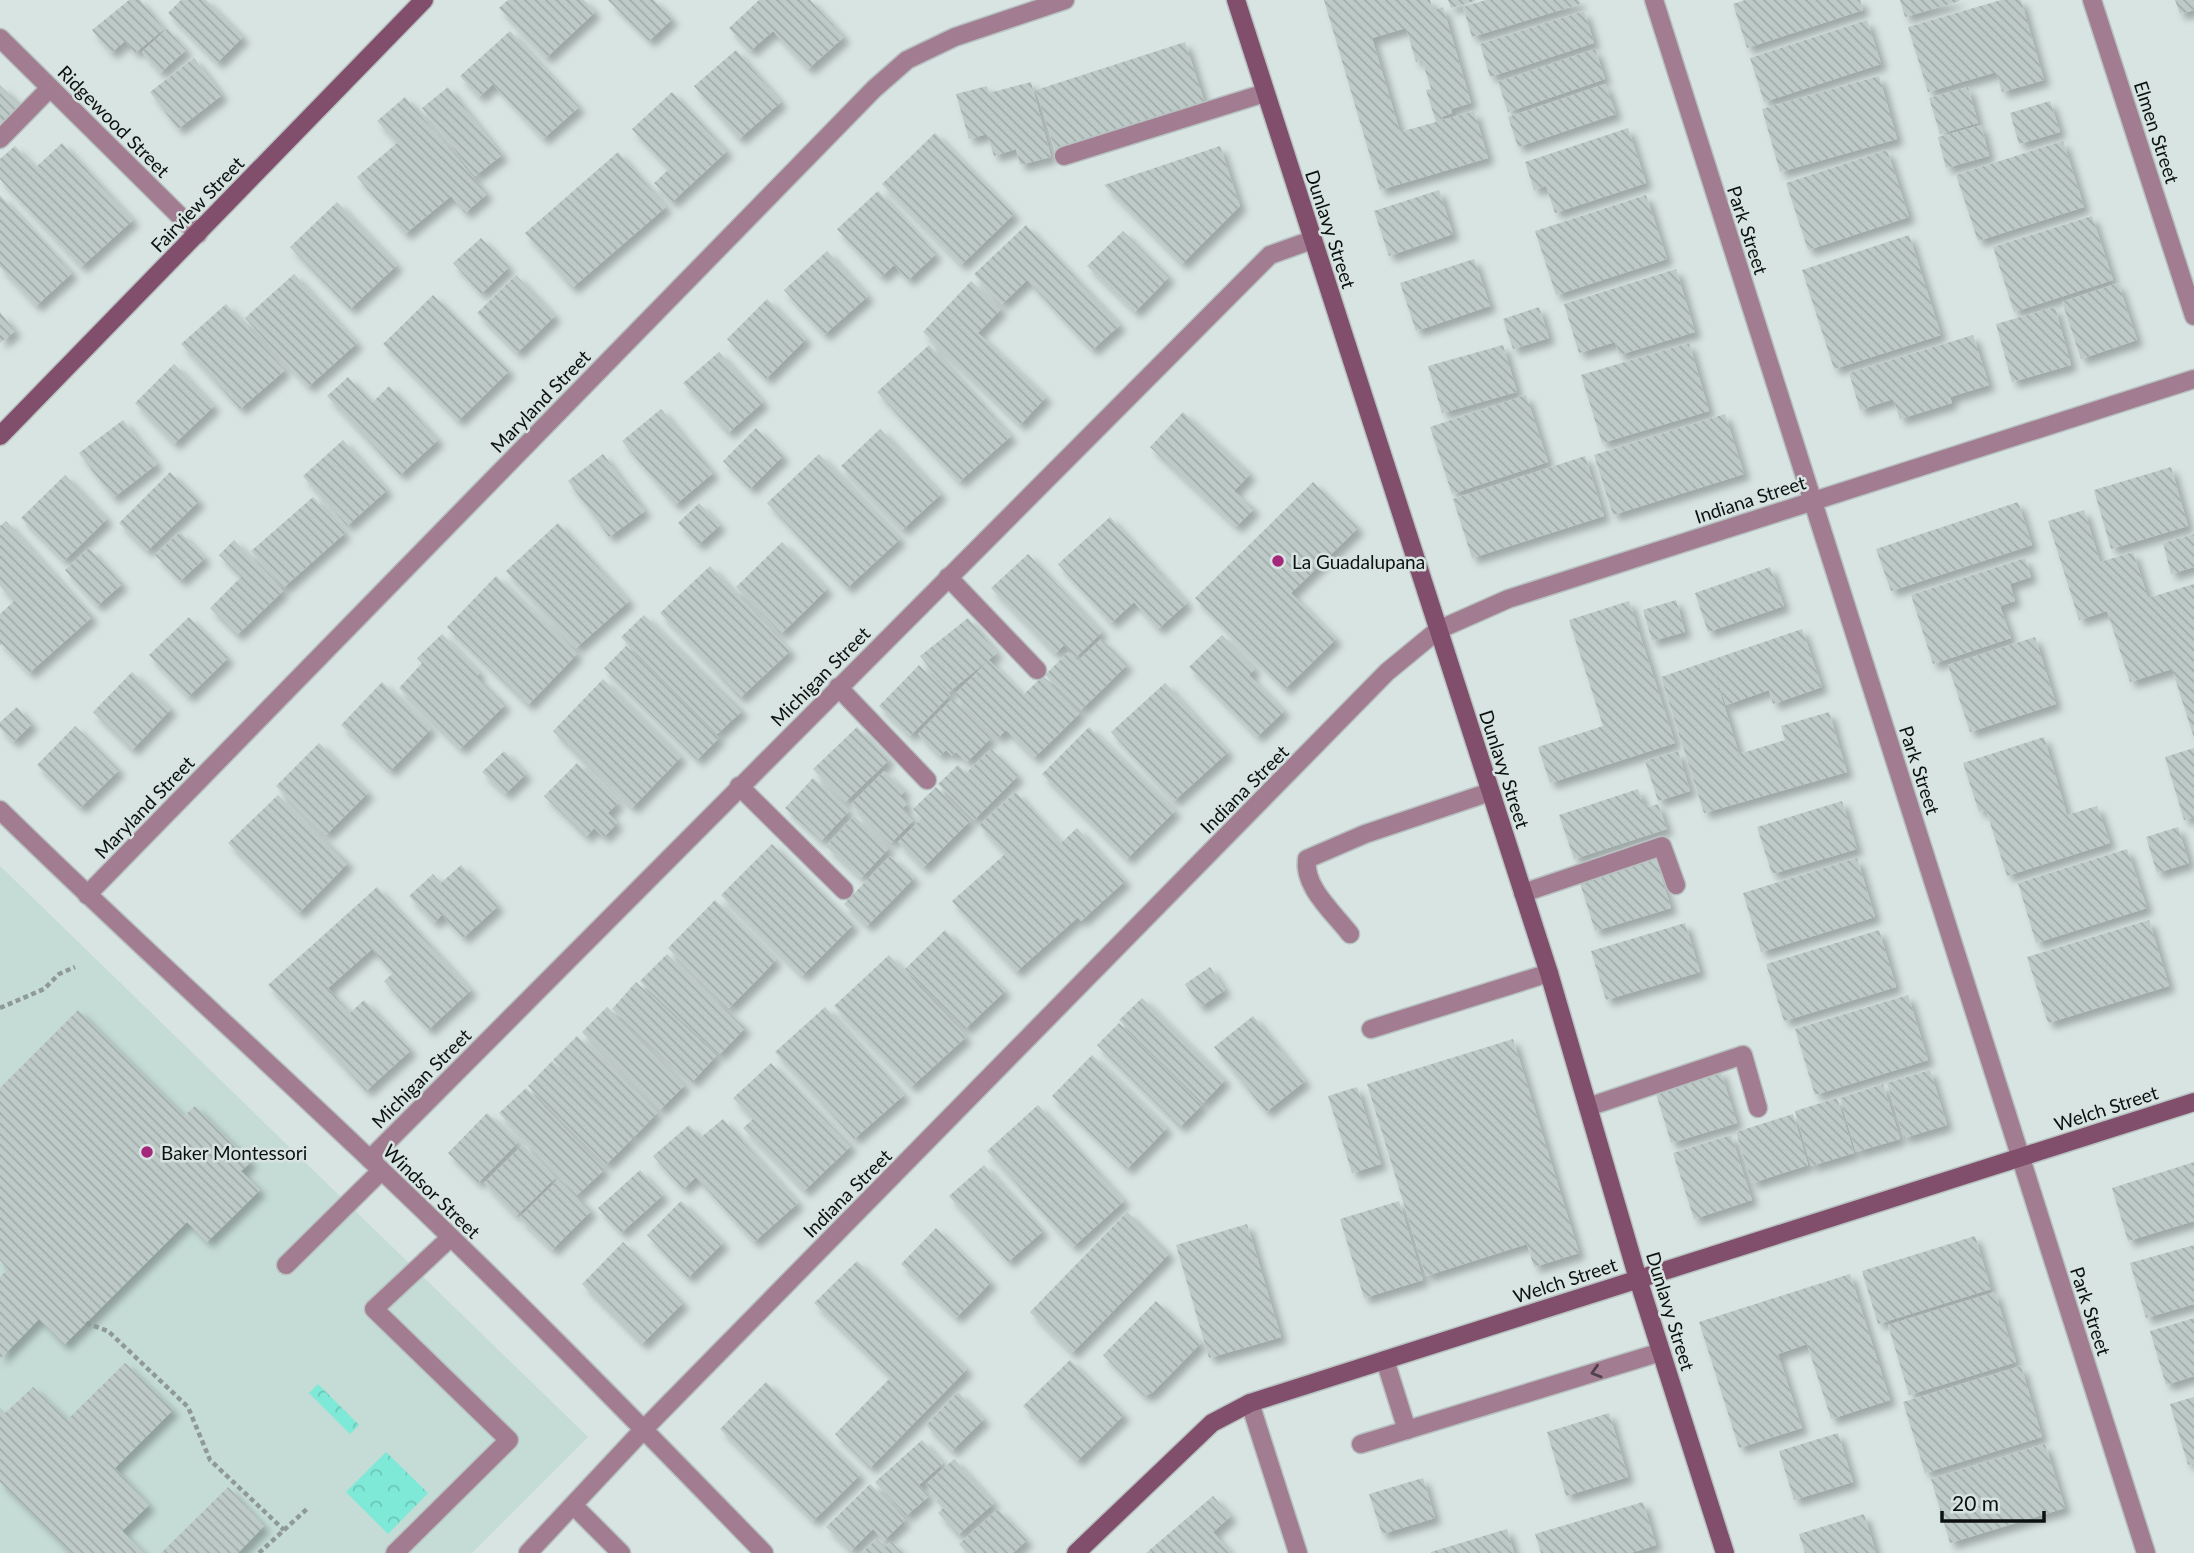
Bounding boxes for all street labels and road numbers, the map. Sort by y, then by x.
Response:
street label: Ridgewood Street [53,60,175,182]
street label: Elmen Street [2130,78,2184,186]
street label: Fairview Street [146,151,248,257]
street label: Dunlavy Street [1301,167,1361,291]
street label: Park Street [1723,183,1773,277]
street label: Maryland Street [485,345,595,457]
street label: Indiana Street [1692,470,1809,528]
street label: Michigan Street [766,621,875,730]
street label: Dunlavy Street [1475,707,1535,831]
street label: Park Street [1895,723,1945,817]
street label: Indiana Street [1195,740,1293,838]
street label: Maryland Street [89,751,199,863]
street label: Michigan Street [367,1023,476,1132]
street label: Welch Street [2051,1080,2161,1136]
street label: Windsor Street [379,1139,485,1243]
street label: Indiana Street [798,1144,896,1242]
street label: Dunlavy Street [1642,1249,1700,1373]
street label: Welch Street [1510,1252,1620,1308]
street label: Park Street [2066,1264,2116,1358]

